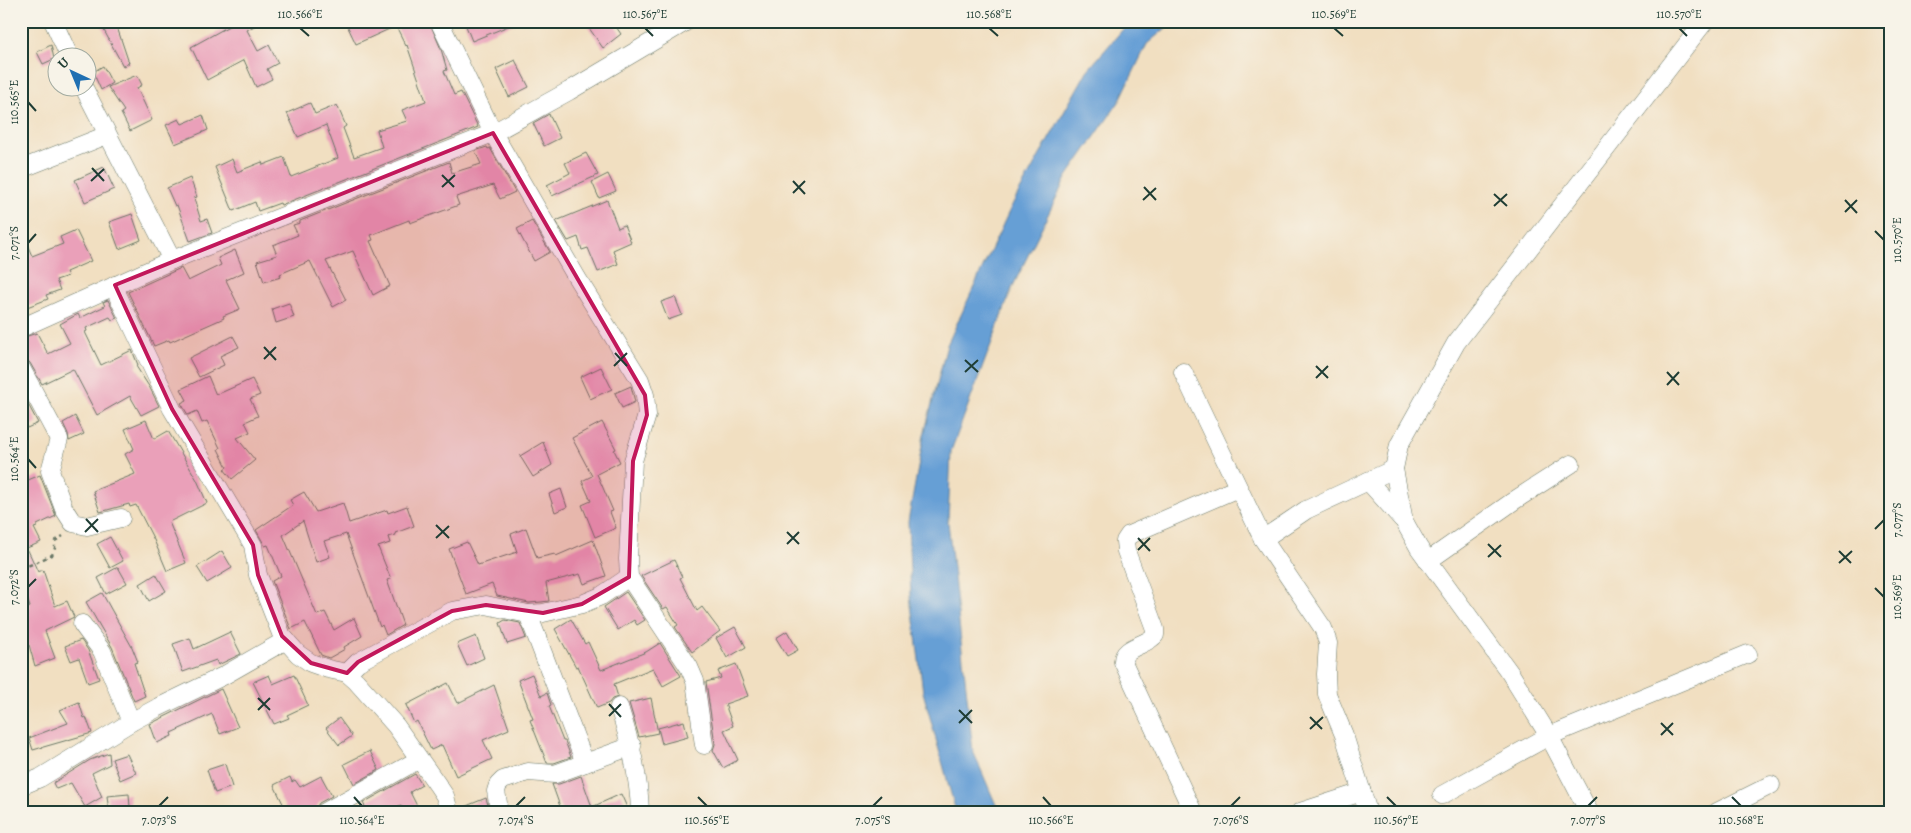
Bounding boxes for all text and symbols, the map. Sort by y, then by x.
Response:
text: 110.566°E [277,6,323,22]
text: 110.567°E [623,6,667,22]
text: 110.568°E [966,6,1012,22]
text: 110.569°E [1311,6,1357,22]
text: 110.570°E [1656,6,1702,22]
north arrow [48,48,98,98]
text: U [53,53,73,73]
text: 110.565°E [6,80,22,124]
text: 110.570°E [1889,217,1905,263]
text: 7.071°S [6,226,22,260]
text: 110.564°E [6,436,22,482]
text: 7.077°S [1889,502,1905,538]
text: 7.072°S [6,569,22,605]
text: 110.569°E [1889,574,1905,620]
text: 7.073°S [141,812,177,828]
text: 110.564°E [339,812,385,828]
text: 7.074°S [498,812,534,828]
text: 110.565°E [685,812,729,828]
text: 7.075°S [855,812,891,828]
text: 110.566°E [1028,812,1074,828]
text: 7.076°S [1213,812,1249,828]
text: 110.567°E [1374,812,1418,828]
text: 7.077°S [1570,812,1606,828]
text: 110.568°E [1718,812,1764,828]

